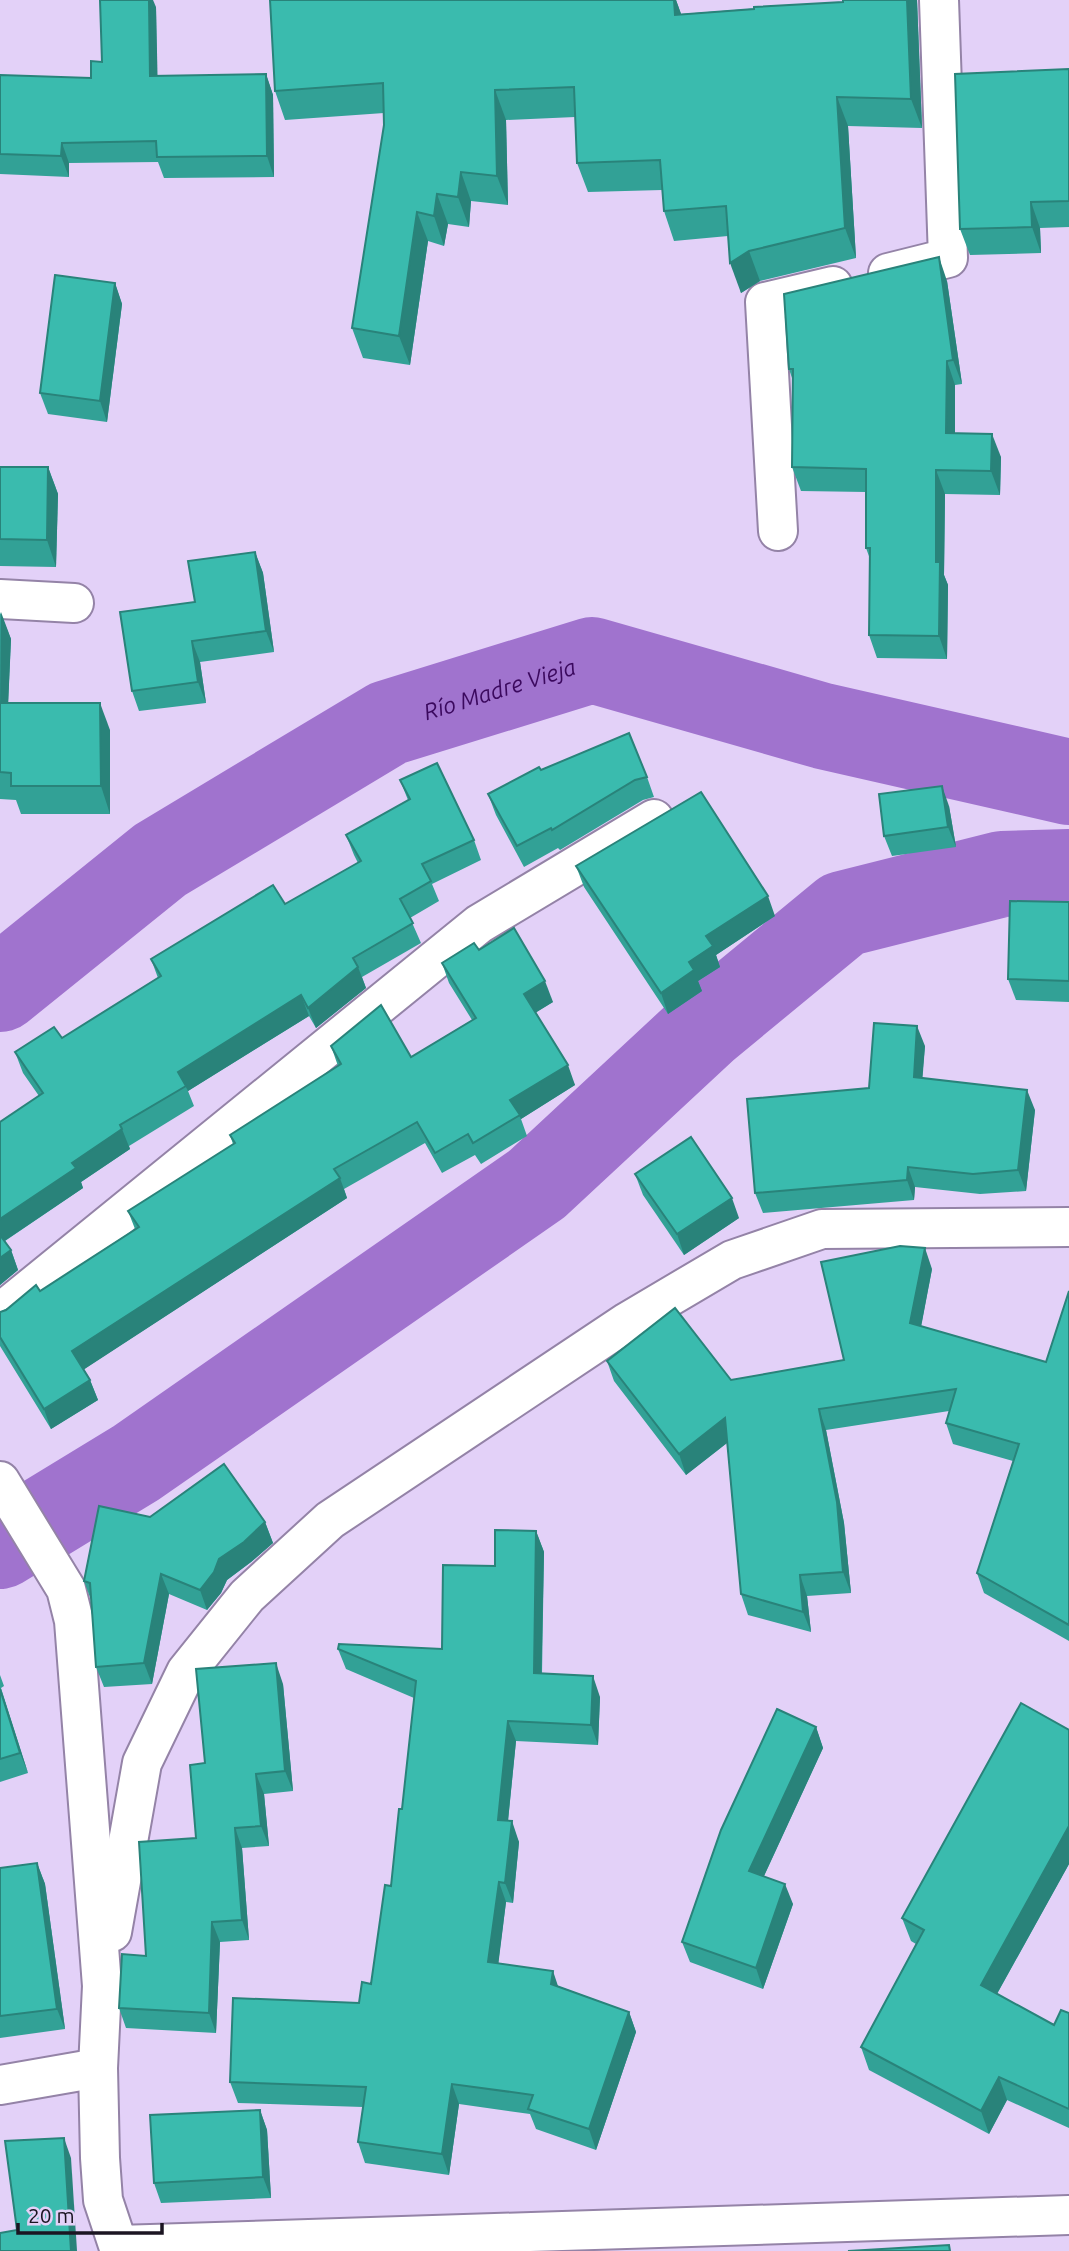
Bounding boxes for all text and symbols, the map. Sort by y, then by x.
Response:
water label: Río Madre Vieja [420,653,578,724]
scale bar [18,2192,161,2236]
text: 20 m [28,2203,75,2227]

